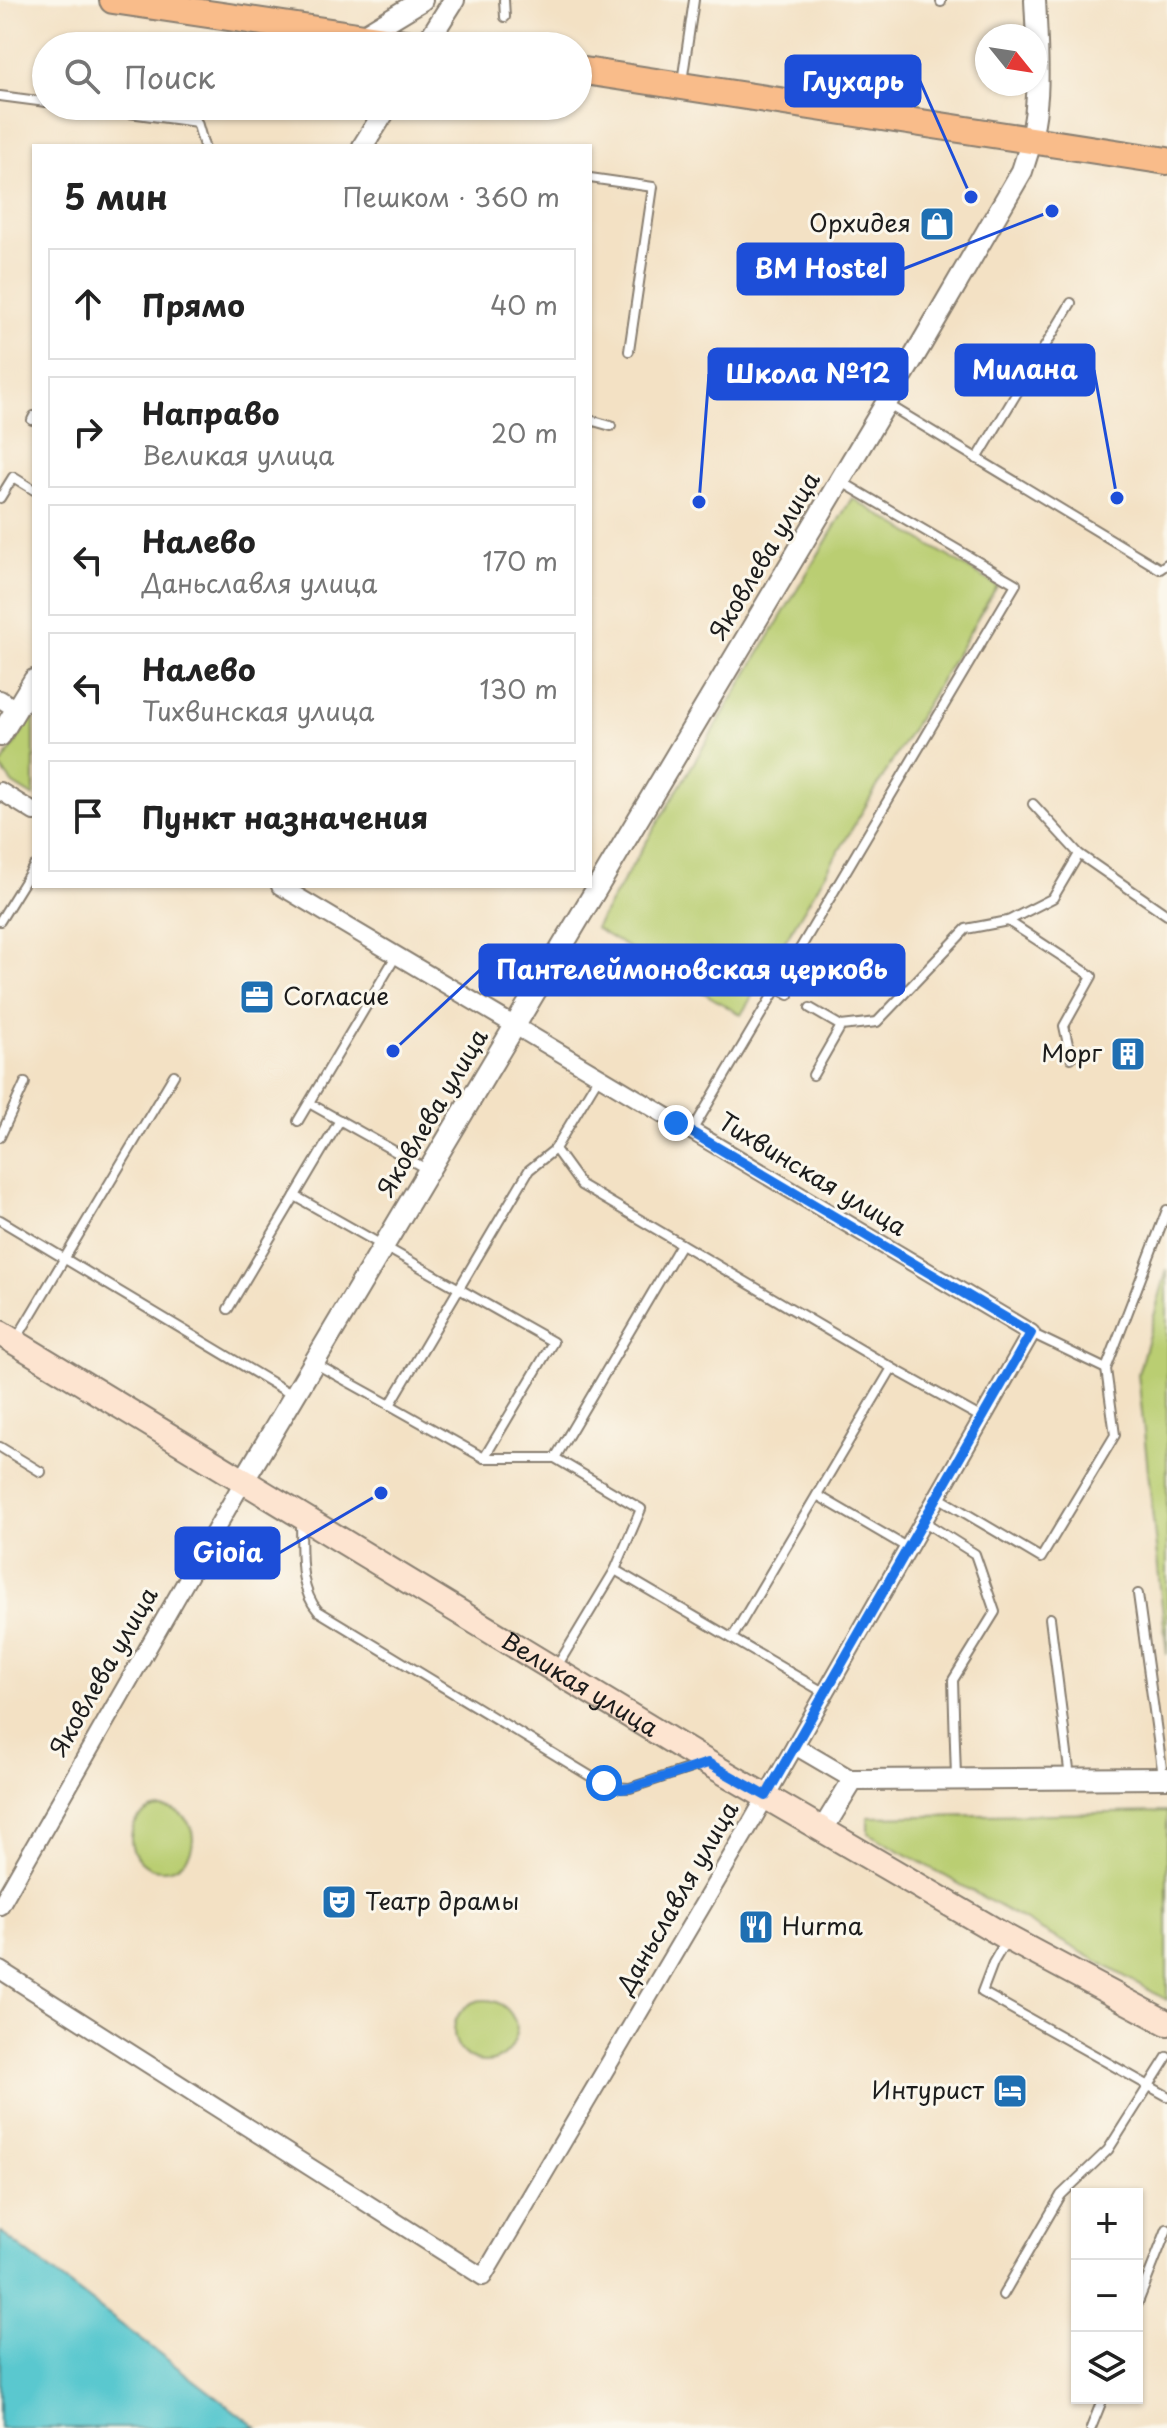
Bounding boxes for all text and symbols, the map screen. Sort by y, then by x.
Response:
north arrow [975,24,1047,96]
search box [32,32,592,120]
icon: search [60,54,104,98]
text: Поиск [124,54,215,99]
callout: Глухарь [786,56,920,106]
text: Глухарь [802,61,904,100]
text: 5 мин [64,170,168,222]
text: Пешком · 360 m [343,177,560,216]
place label: Орхидея [809,204,911,240]
shop icon: Орхидея [918,205,956,243]
callout: BM Hostel [738,244,903,294]
text: BM Hostel [755,248,887,287]
icon: ahead [66,282,110,326]
text: Прямо [142,282,245,327]
text: 40 m [490,285,558,324]
callout: Милана [956,345,1094,395]
callout: Школа №12 [709,349,907,399]
text: Милана [972,349,1078,388]
text: Школа №12 [726,353,890,392]
text: Направо [142,390,280,435]
icon: right [66,410,110,454]
text: 20 m [491,413,558,452]
text: Великая улица [142,435,334,474]
street label: Яковлева улица [699,464,828,646]
text: Налево [142,518,256,563]
icon: left [66,538,110,582]
text: 170 m [483,541,558,580]
text: Даньславля улица [142,563,377,602]
text: Налево [142,646,256,691]
icon: left [66,666,110,710]
text: 130 m [479,669,558,708]
text: Тихвинская улица [142,691,374,730]
icon: arrive [66,794,110,838]
text: Пункт назначения [142,794,428,839]
callout: Пантелеймоновская церковь [480,945,904,995]
text: Пантелеймоновская церковь [496,949,888,988]
place label: Согласие [283,977,389,1013]
office icon: Согласие [238,978,276,1016]
street label: Яковлева улица [367,1021,496,1203]
place label: Морг [1041,1034,1102,1070]
building icon: Морг [1109,1035,1147,1073]
street label: Тихвинская улица [712,1103,914,1244]
route end [658,1105,694,1141]
callout: Gioia [176,1528,279,1578]
text: Gioia [193,1532,264,1571]
street label: Яковлева улица [39,1580,165,1762]
street label: Великая улица [495,1622,666,1745]
route start [586,1765,622,1801]
street label: Даньславля улица [606,1794,746,2001]
place label: Театр драмы [365,1882,519,1918]
theatre icon: Театр драмы [320,1883,358,1921]
place label: Hurma [782,1907,863,1943]
restaurant icon: Hurma [737,1908,775,1946]
place label: Интурист [872,2071,985,2107]
hotel icon: Интурист [991,2072,1029,2110]
map controls [1071,2188,1143,2404]
button: + [1071,2188,1143,2260]
button: − [1071,2260,1143,2332]
button: layers [1071,2332,1143,2404]

